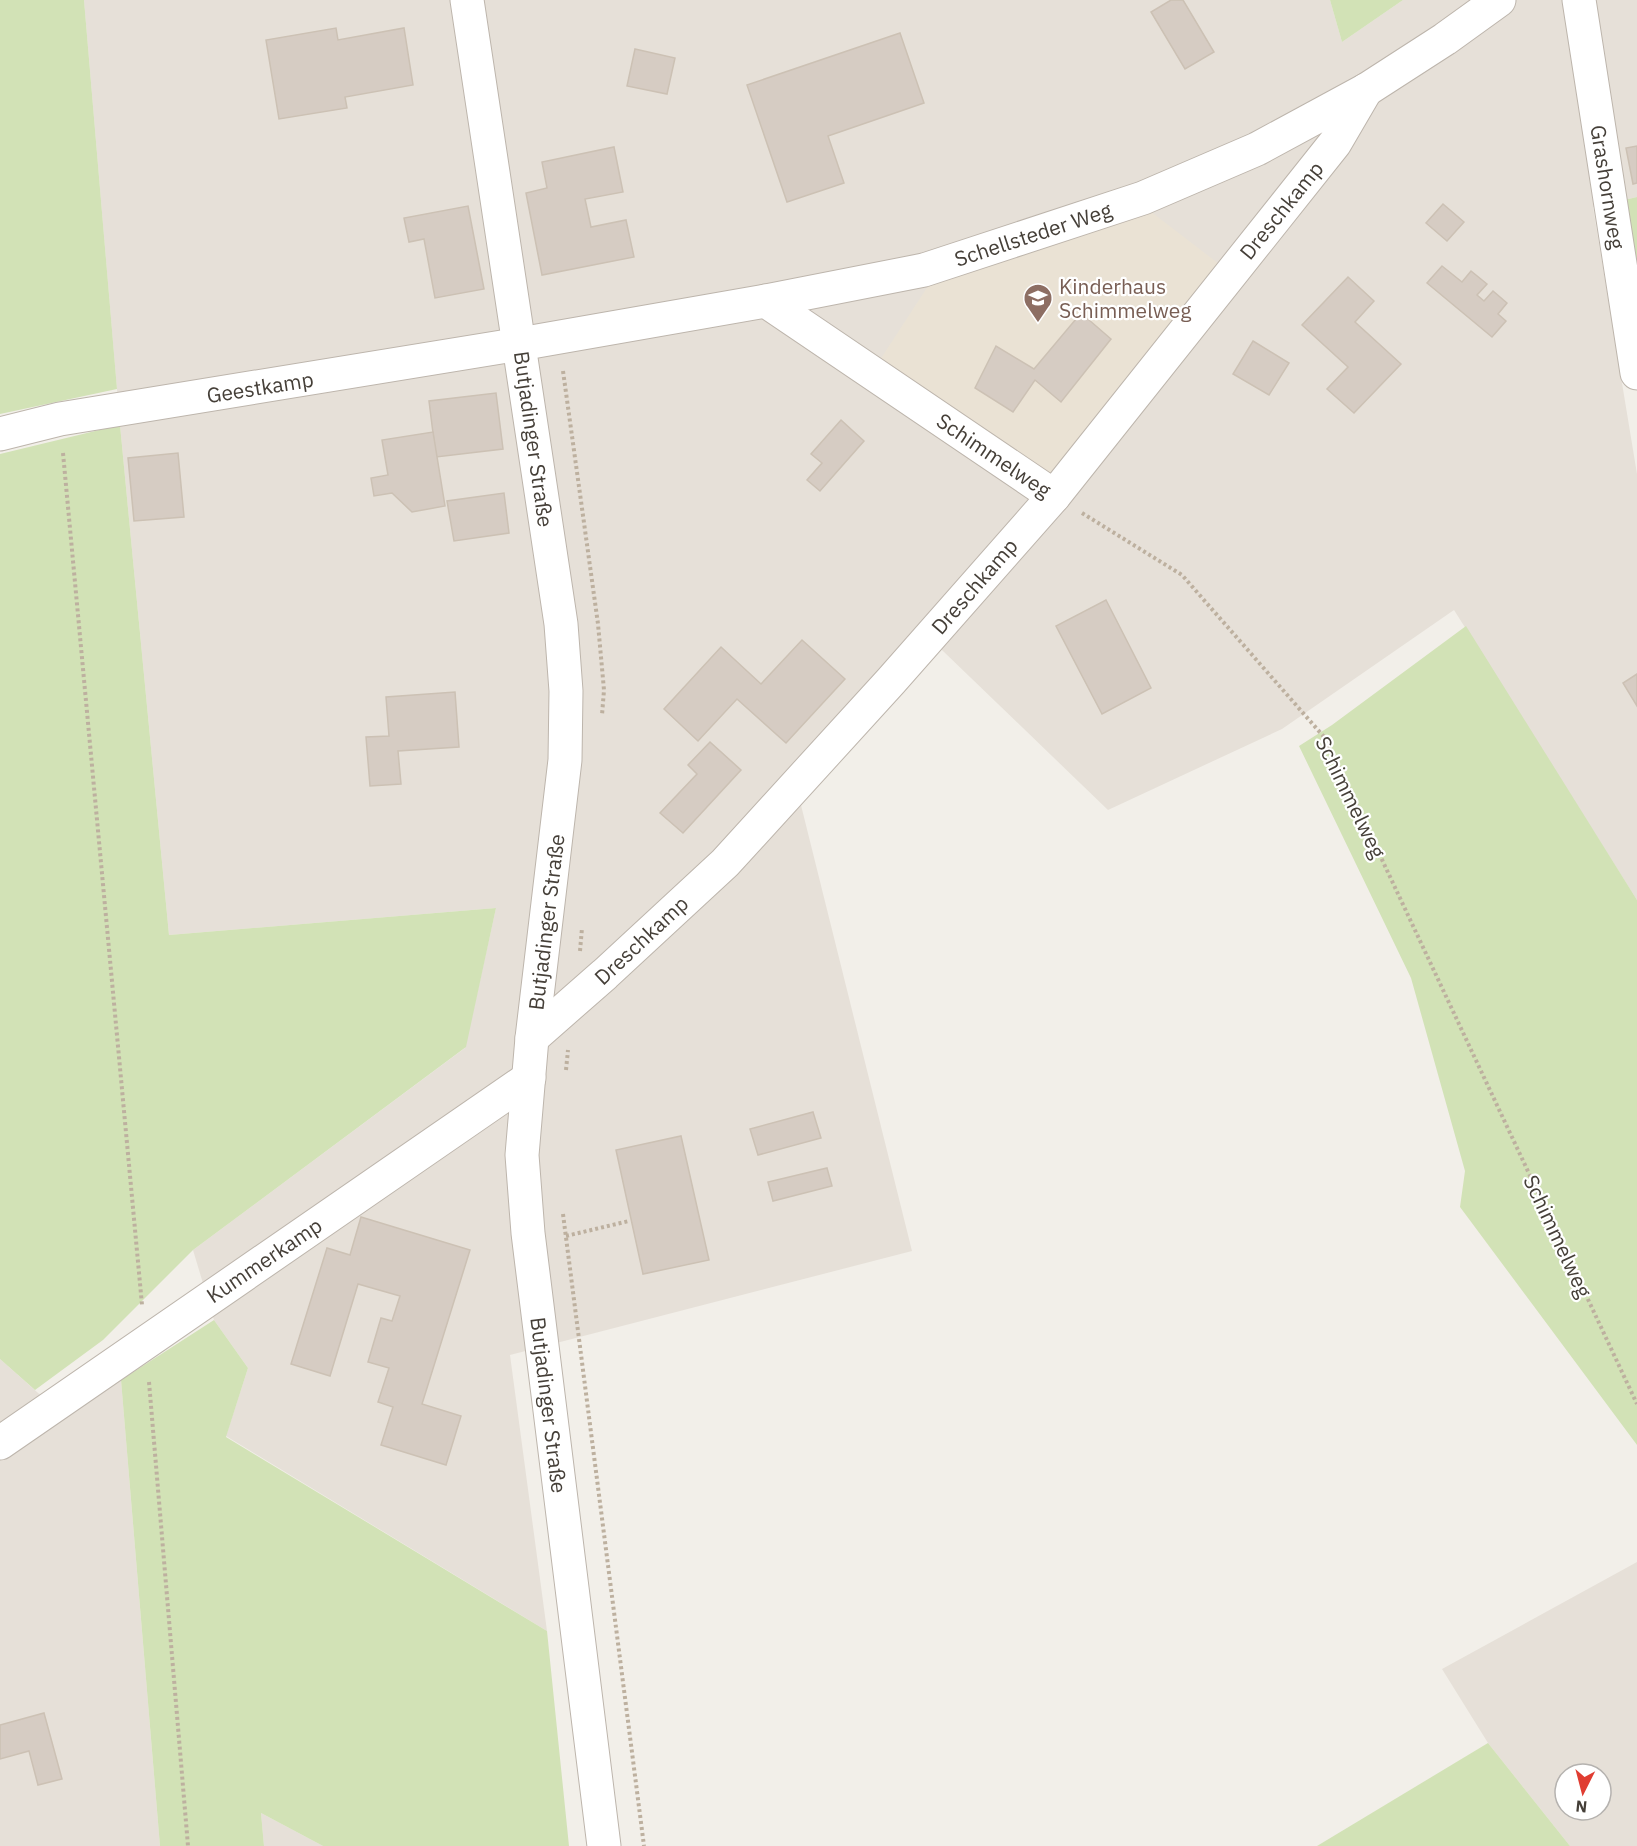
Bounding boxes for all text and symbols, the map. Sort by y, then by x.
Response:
street label: Grashornweg [1584,123,1632,251]
street label: Dreschkamp [1233,155,1329,265]
street label: Schellsteder Weg [951,195,1115,273]
place label: Kinderhaus Schimmelweg [1059,272,1191,324]
school or university icon: Kinderhaus Schimmelweg [1022,282,1054,324]
street label: Butjadinger Straße [508,349,560,529]
street label: Geestkamp [205,365,315,409]
street label: Schimmelweg [931,406,1057,504]
street label: Dreschkamp [925,532,1023,640]
street label: Schimmelweg [1309,731,1393,863]
street label: Butjadinger Straße [521,832,571,1012]
street label: Dreschkamp [588,889,694,991]
street label: Schimmelweg [1517,1170,1599,1302]
street label: Kummerkamp [201,1211,327,1309]
street label: Butjadinger Straße [524,1315,574,1495]
north arrow [1553,1762,1613,1822]
text: N [1575,1796,1588,1817]

